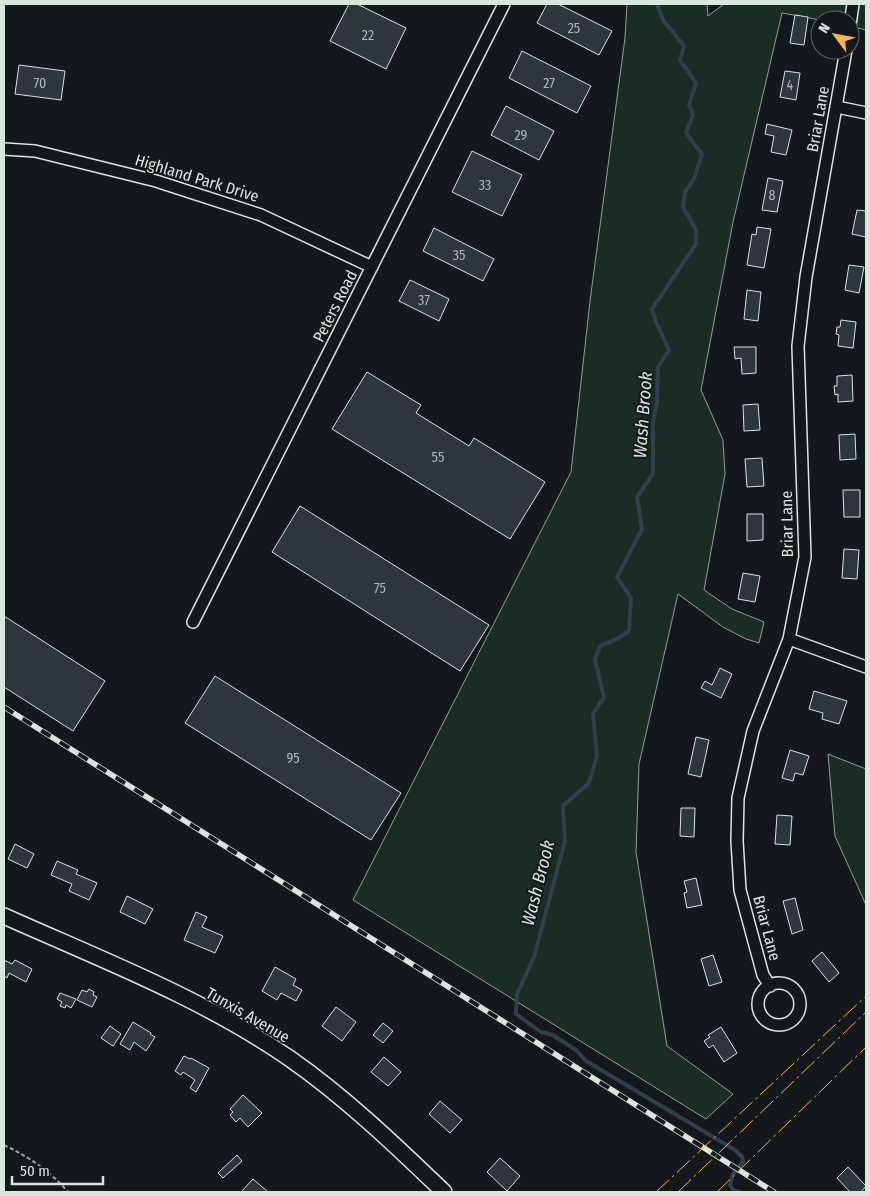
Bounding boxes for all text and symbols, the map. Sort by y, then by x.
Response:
north arrow [810,10,860,60]
house number: 25 [568,20,580,37]
text: N [815,20,834,36]
house number: 22 [362,27,374,44]
house number: 70 [34,75,46,92]
house number: 27 [543,75,555,92]
house number: 4 [787,77,794,94]
street label: Briar Lane [803,84,833,154]
house number: 29 [515,127,528,144]
street label: Highland Park Drive [133,150,261,206]
house number: 33 [479,177,491,194]
house number: 8 [769,187,776,204]
house number: 35 [453,247,465,264]
street label: Peters Road [309,267,361,345]
house number: 37 [418,292,430,309]
water label: Wash Brook [629,371,657,459]
house number: 55 [432,449,444,466]
street label: Briar Lane [777,490,797,558]
house number: 75 [374,580,386,597]
house number: 95 [286,750,300,767]
water label: Wash Brook [517,838,559,928]
street label: Briar Lane [749,893,785,963]
street label: Tunxis Avenue [203,983,293,1047]
scale bar [12,1154,104,1186]
text: 50 m [20,1162,50,1180]

